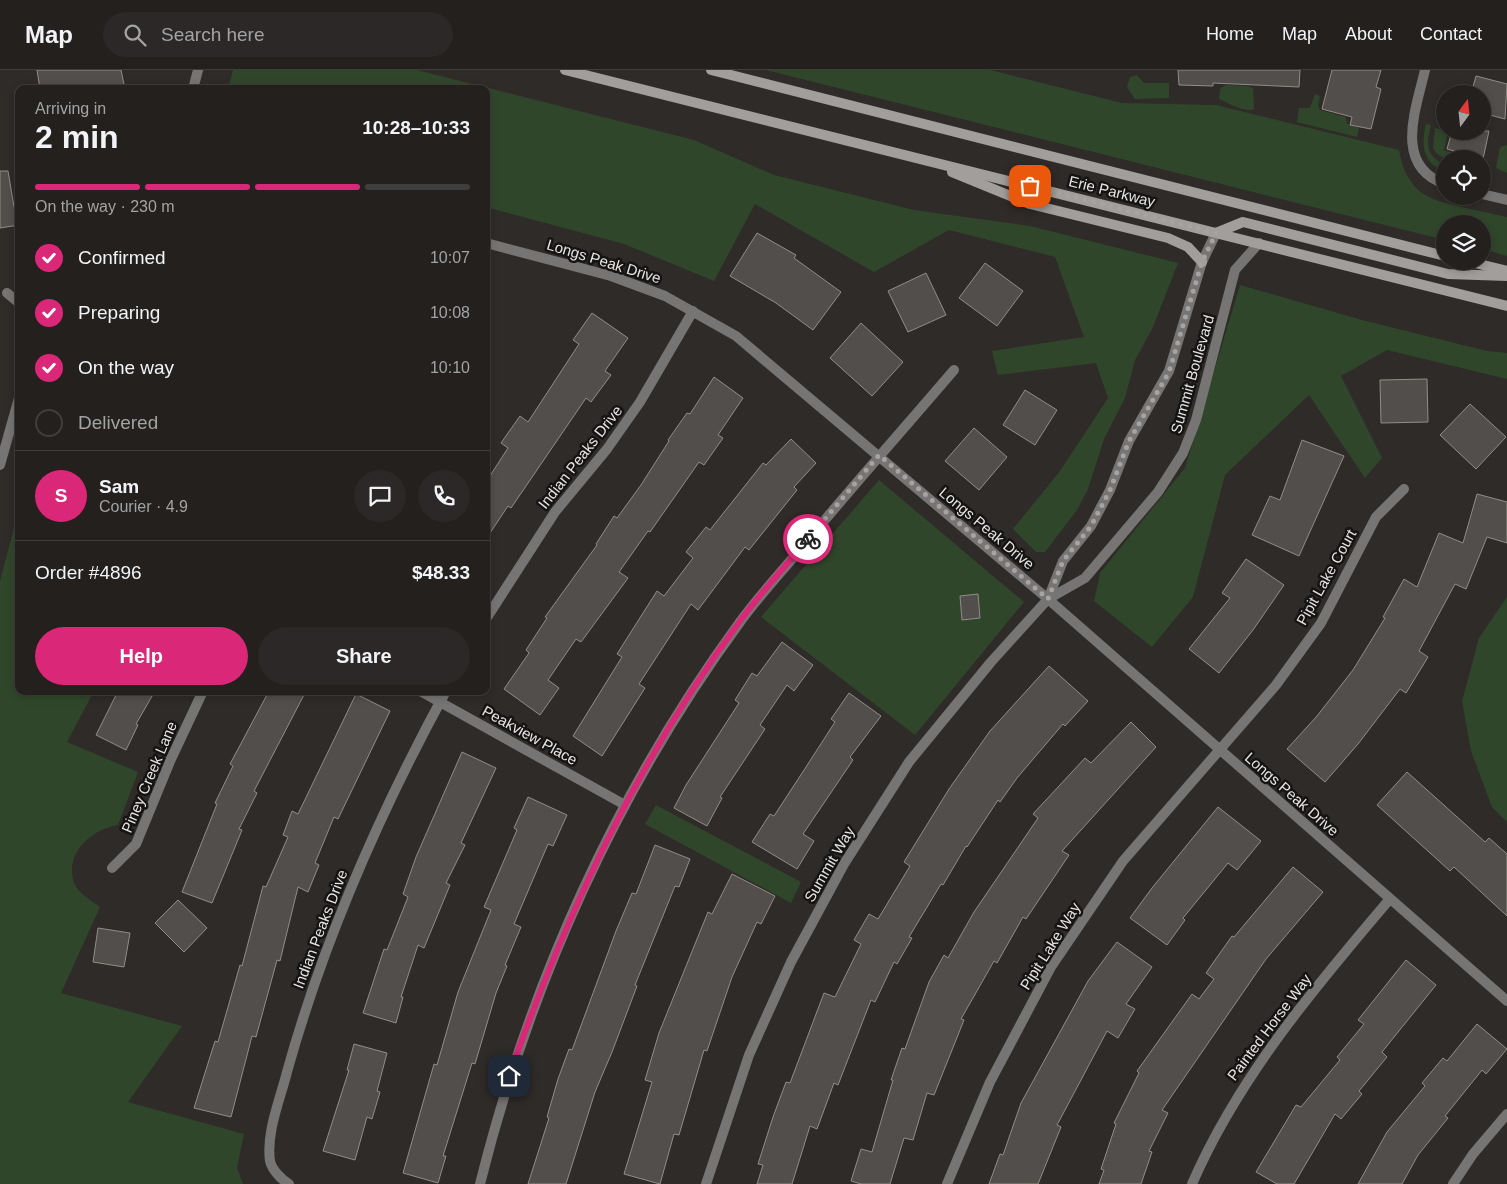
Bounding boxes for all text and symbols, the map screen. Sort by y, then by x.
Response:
search box [103,12,453,57]
text: Map [25,21,73,48]
icon: search [121,21,149,49]
text: Search here [161,24,265,45]
text: Home [1206,24,1254,44]
text: Map [1282,24,1317,44]
text: About [1345,24,1392,44]
text: Contact [1420,24,1482,44]
north arrow [1436,85,1491,140]
map controls [1436,85,1491,270]
text: Arriving in [35,100,106,117]
text: 10:28–10:33 [362,117,470,138]
text: 2 min [35,119,119,155]
button: locate [1436,150,1491,205]
pin [1009,165,1051,207]
icon: bag [1016,172,1044,200]
street label: Erie Parkway [1067,172,1157,210]
text: On the way · 230 m [35,198,175,215]
button: layers [1436,215,1491,270]
street label: Longs Peak Drive [545,236,663,286]
icon: check [35,244,63,272]
text: Confirmed [78,247,166,268]
text: 10:07 [430,249,470,266]
icon: check [35,299,63,327]
text: Preparing [78,302,160,323]
text: 10:08 [430,304,470,321]
street label: Summit Boulevard [1167,313,1217,435]
icon: check [35,354,63,382]
text: On the way [78,357,174,378]
text: 10:10 [430,359,470,376]
street label: Indian Peaks Drive [535,402,625,512]
text: Delivered [78,412,158,433]
button: chat [354,470,406,522]
button: phone [418,470,470,522]
text: Sam [99,476,139,497]
street label: Longs Peak Drive [936,483,1038,573]
text: S [55,485,67,506]
text: Courier · 4.9 [99,498,188,515]
courier [783,514,833,564]
icon: bike [794,525,822,553]
street label: Pipit Lake Court [1293,525,1360,628]
text: Order #4896 [35,562,142,583]
text: $48.33 [412,562,470,583]
button: Help [35,627,248,685]
button: Share [258,627,470,685]
street label: Peakview Place [480,702,580,768]
street label: Piney Creek Lane [118,719,180,835]
street label: Longs Peak Drive [1242,749,1342,839]
street label: Summit Way [801,823,858,905]
street label: Indian Peaks Drive [290,867,350,991]
street label: Pipit Lake Way [1016,899,1084,993]
street label: Painted Horse Way [1223,970,1315,1083]
pin [488,1055,530,1097]
icon: home [495,1062,523,1090]

